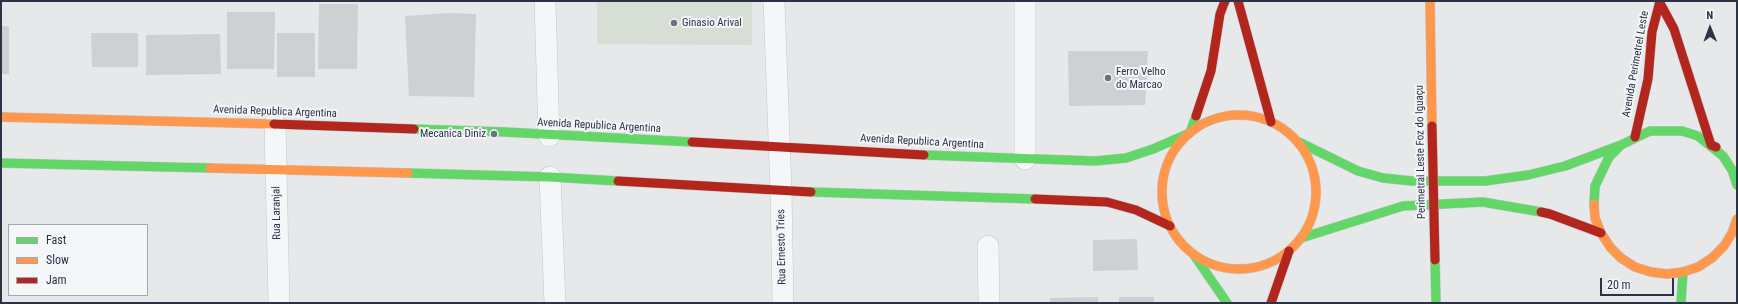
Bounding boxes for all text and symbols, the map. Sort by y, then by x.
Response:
north arrow [1690,8,1730,48]
text: N [1706,9,1713,22]
street label: Avenida Perimetrel Leste [1620,10,1652,118]
place label: Ginasio Arival [682,16,742,30]
marker: Ginasio Arival [669,18,679,28]
place label: Ferro Velho do Marcao [1116,65,1165,91]
marker: Ferro Velho do Marcao [1103,73,1113,83]
street label: Perimetral Leste Foz do Iguaçu [1413,85,1429,219]
street label: Avenida Republica Argentina [213,103,337,121]
street label: Avenida Republica Argentina [537,116,661,136]
place label: Mecanica Diniz [420,127,486,141]
marker: Mecanica Diniz [489,129,499,139]
street label: Avenida Republica Argentina [860,132,984,152]
street label: Rua Laranjal [270,186,284,240]
street label: Rua Ernesto Tries [775,209,789,285]
legend [8,224,148,296]
text: Fast [46,233,66,247]
text: Slow [46,253,69,267]
scale bar [1602,270,1676,296]
text: Jam [46,273,67,287]
text: 20 m [1607,278,1631,292]

